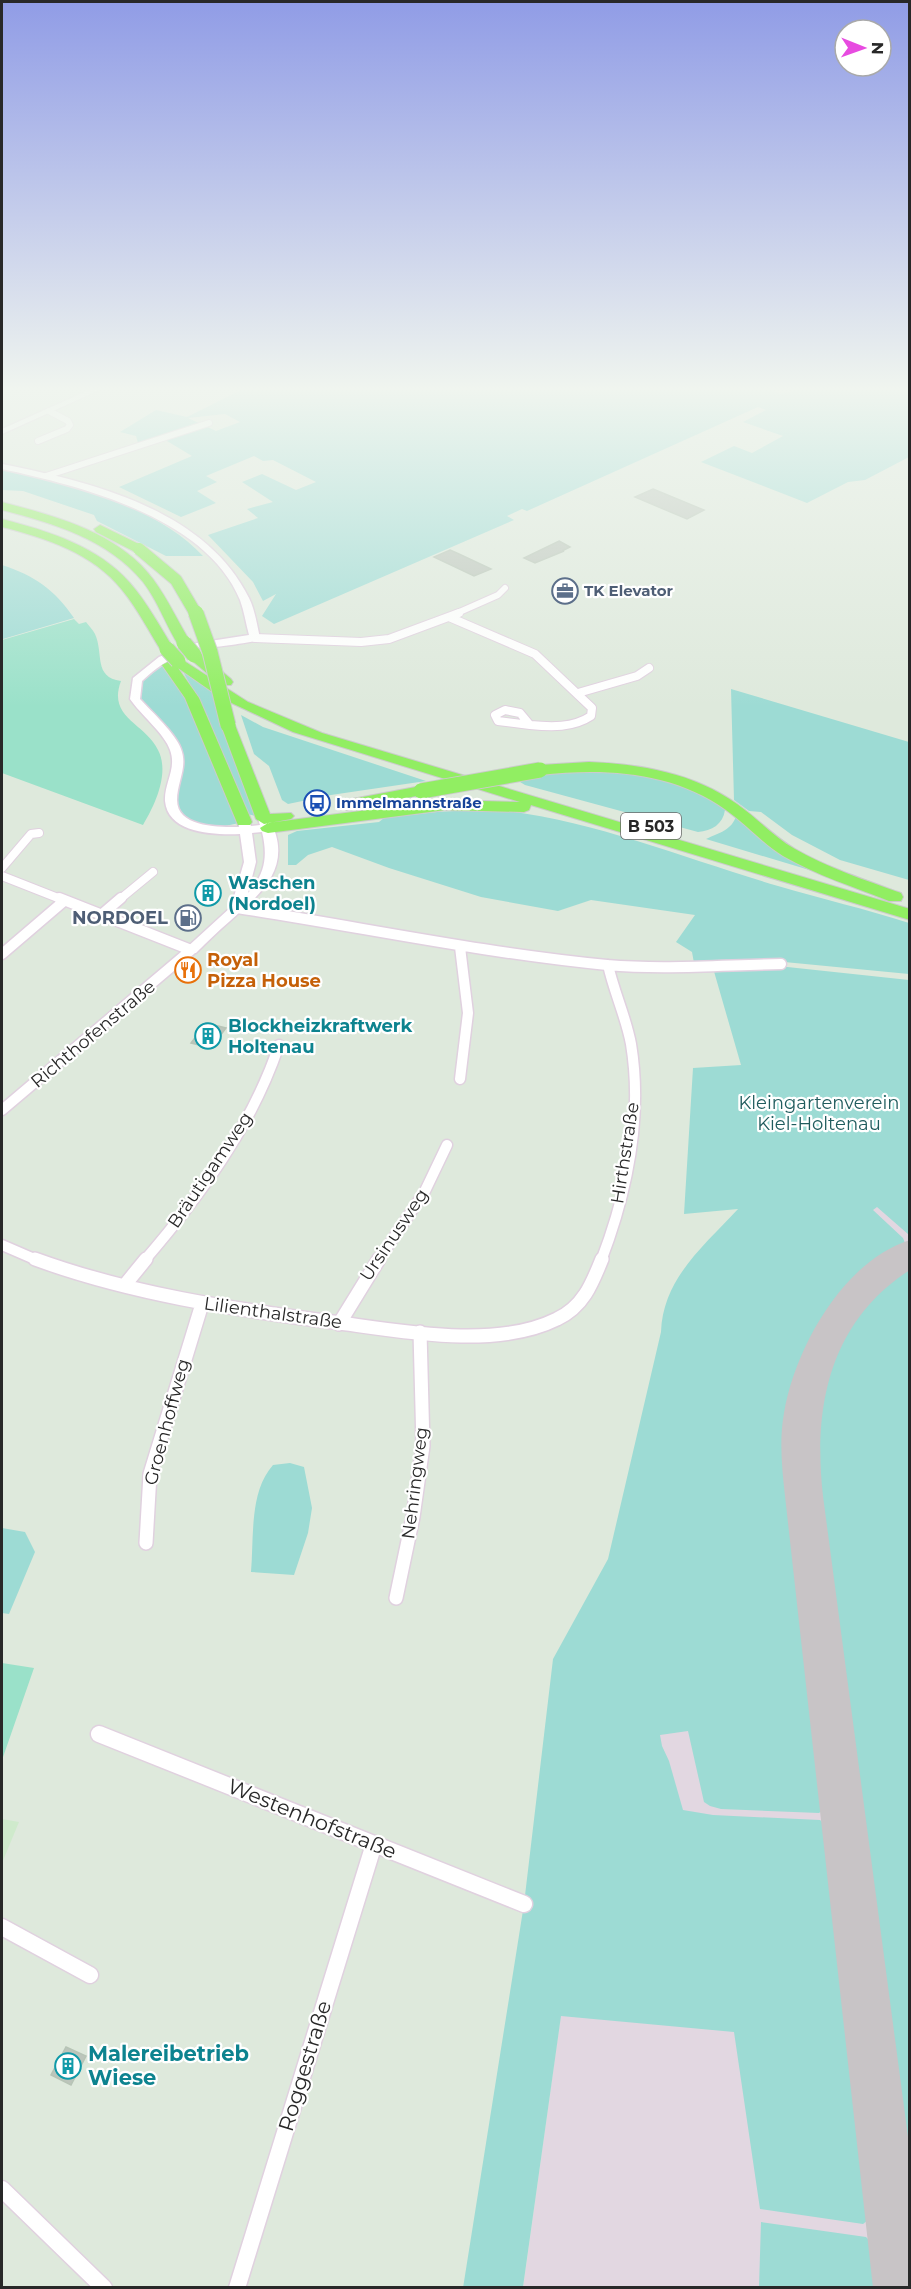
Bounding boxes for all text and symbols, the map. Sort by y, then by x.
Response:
north arrow [833,18,893,78]
text: N [868,42,887,55]
office icon: TK Elevator [550,576,580,606]
place label: TK Elevator [584,581,674,600]
bus stop icon: Immelmannstraße [302,788,332,818]
place label: Immelmannstraße [336,793,482,812]
road number: B 503 [621,813,681,839]
place label: Waschen (Nordoel) [228,872,316,915]
building icon: Waschen (Nordoel) [193,878,223,908]
fuel station icon: NORDOEL [173,903,203,933]
place label: NORDOEL [72,907,168,929]
place label: Royal Pizza House [207,949,321,992]
restaurant icon: Royal Pizza House [173,955,203,985]
street label: Richthofenstraße [26,975,160,1093]
place label: Blockheizkraftwerk Holtenau [228,1015,413,1058]
building icon: Blockheizkraftwerk Holtenau [193,1021,223,1051]
park label: Kleingartenverein Kiel-Holtenau [738,1092,900,1135]
street label: Hirthstraße [606,1101,644,1205]
street label: Bräutigamweg [163,1108,257,1232]
street label: Ursinusweg [355,1185,433,1285]
street label: Lilienthalstraße [203,1292,344,1334]
street label: Groenhoffweg [140,1356,194,1488]
street label: Nehringweg [397,1426,433,1540]
street label: Westenhofstraße [224,1773,400,1864]
street label: Roggestraße [273,1998,336,2134]
place label: Malereibetrieb Wiese [88,2041,249,2090]
building icon: Malereibetrieb Wiese [53,2051,83,2081]

